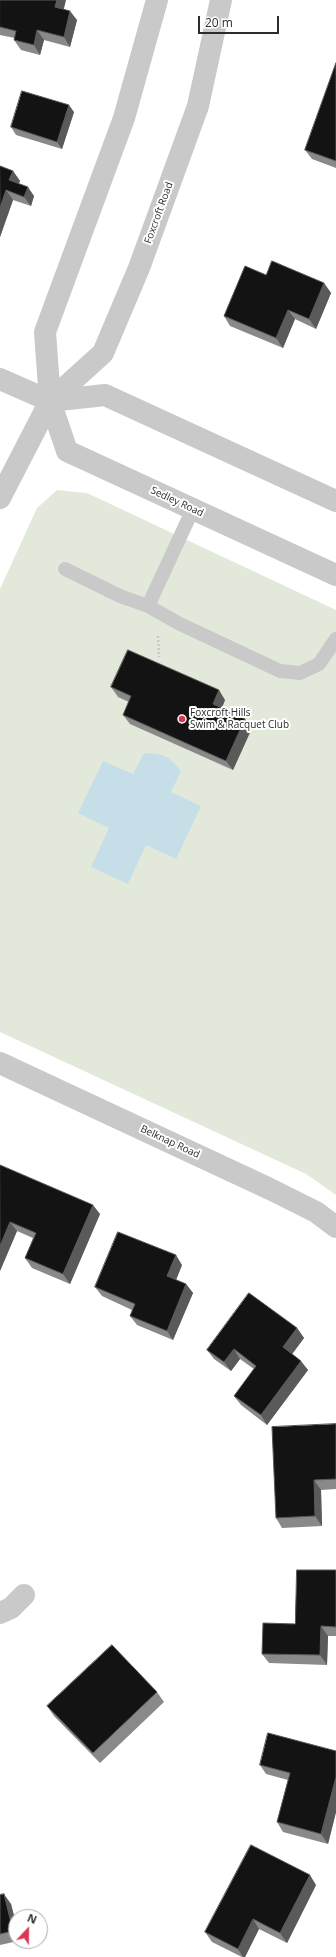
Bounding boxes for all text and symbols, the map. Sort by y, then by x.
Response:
scale bar [200,8,281,34]
text: 20 m [205,14,233,31]
street label: Foxcroft Road [142,181,176,245]
street label: Sedley Road [149,485,205,519]
place label: Foxcroft Hills Swim & Racquet Club [190,707,289,730]
marker: Foxcroft Hills Swim & Racquet Club [177,714,187,724]
street label: Belknap Road [138,1123,202,1161]
north arrow [8,1909,48,1949]
text: N [25,1910,39,1927]

